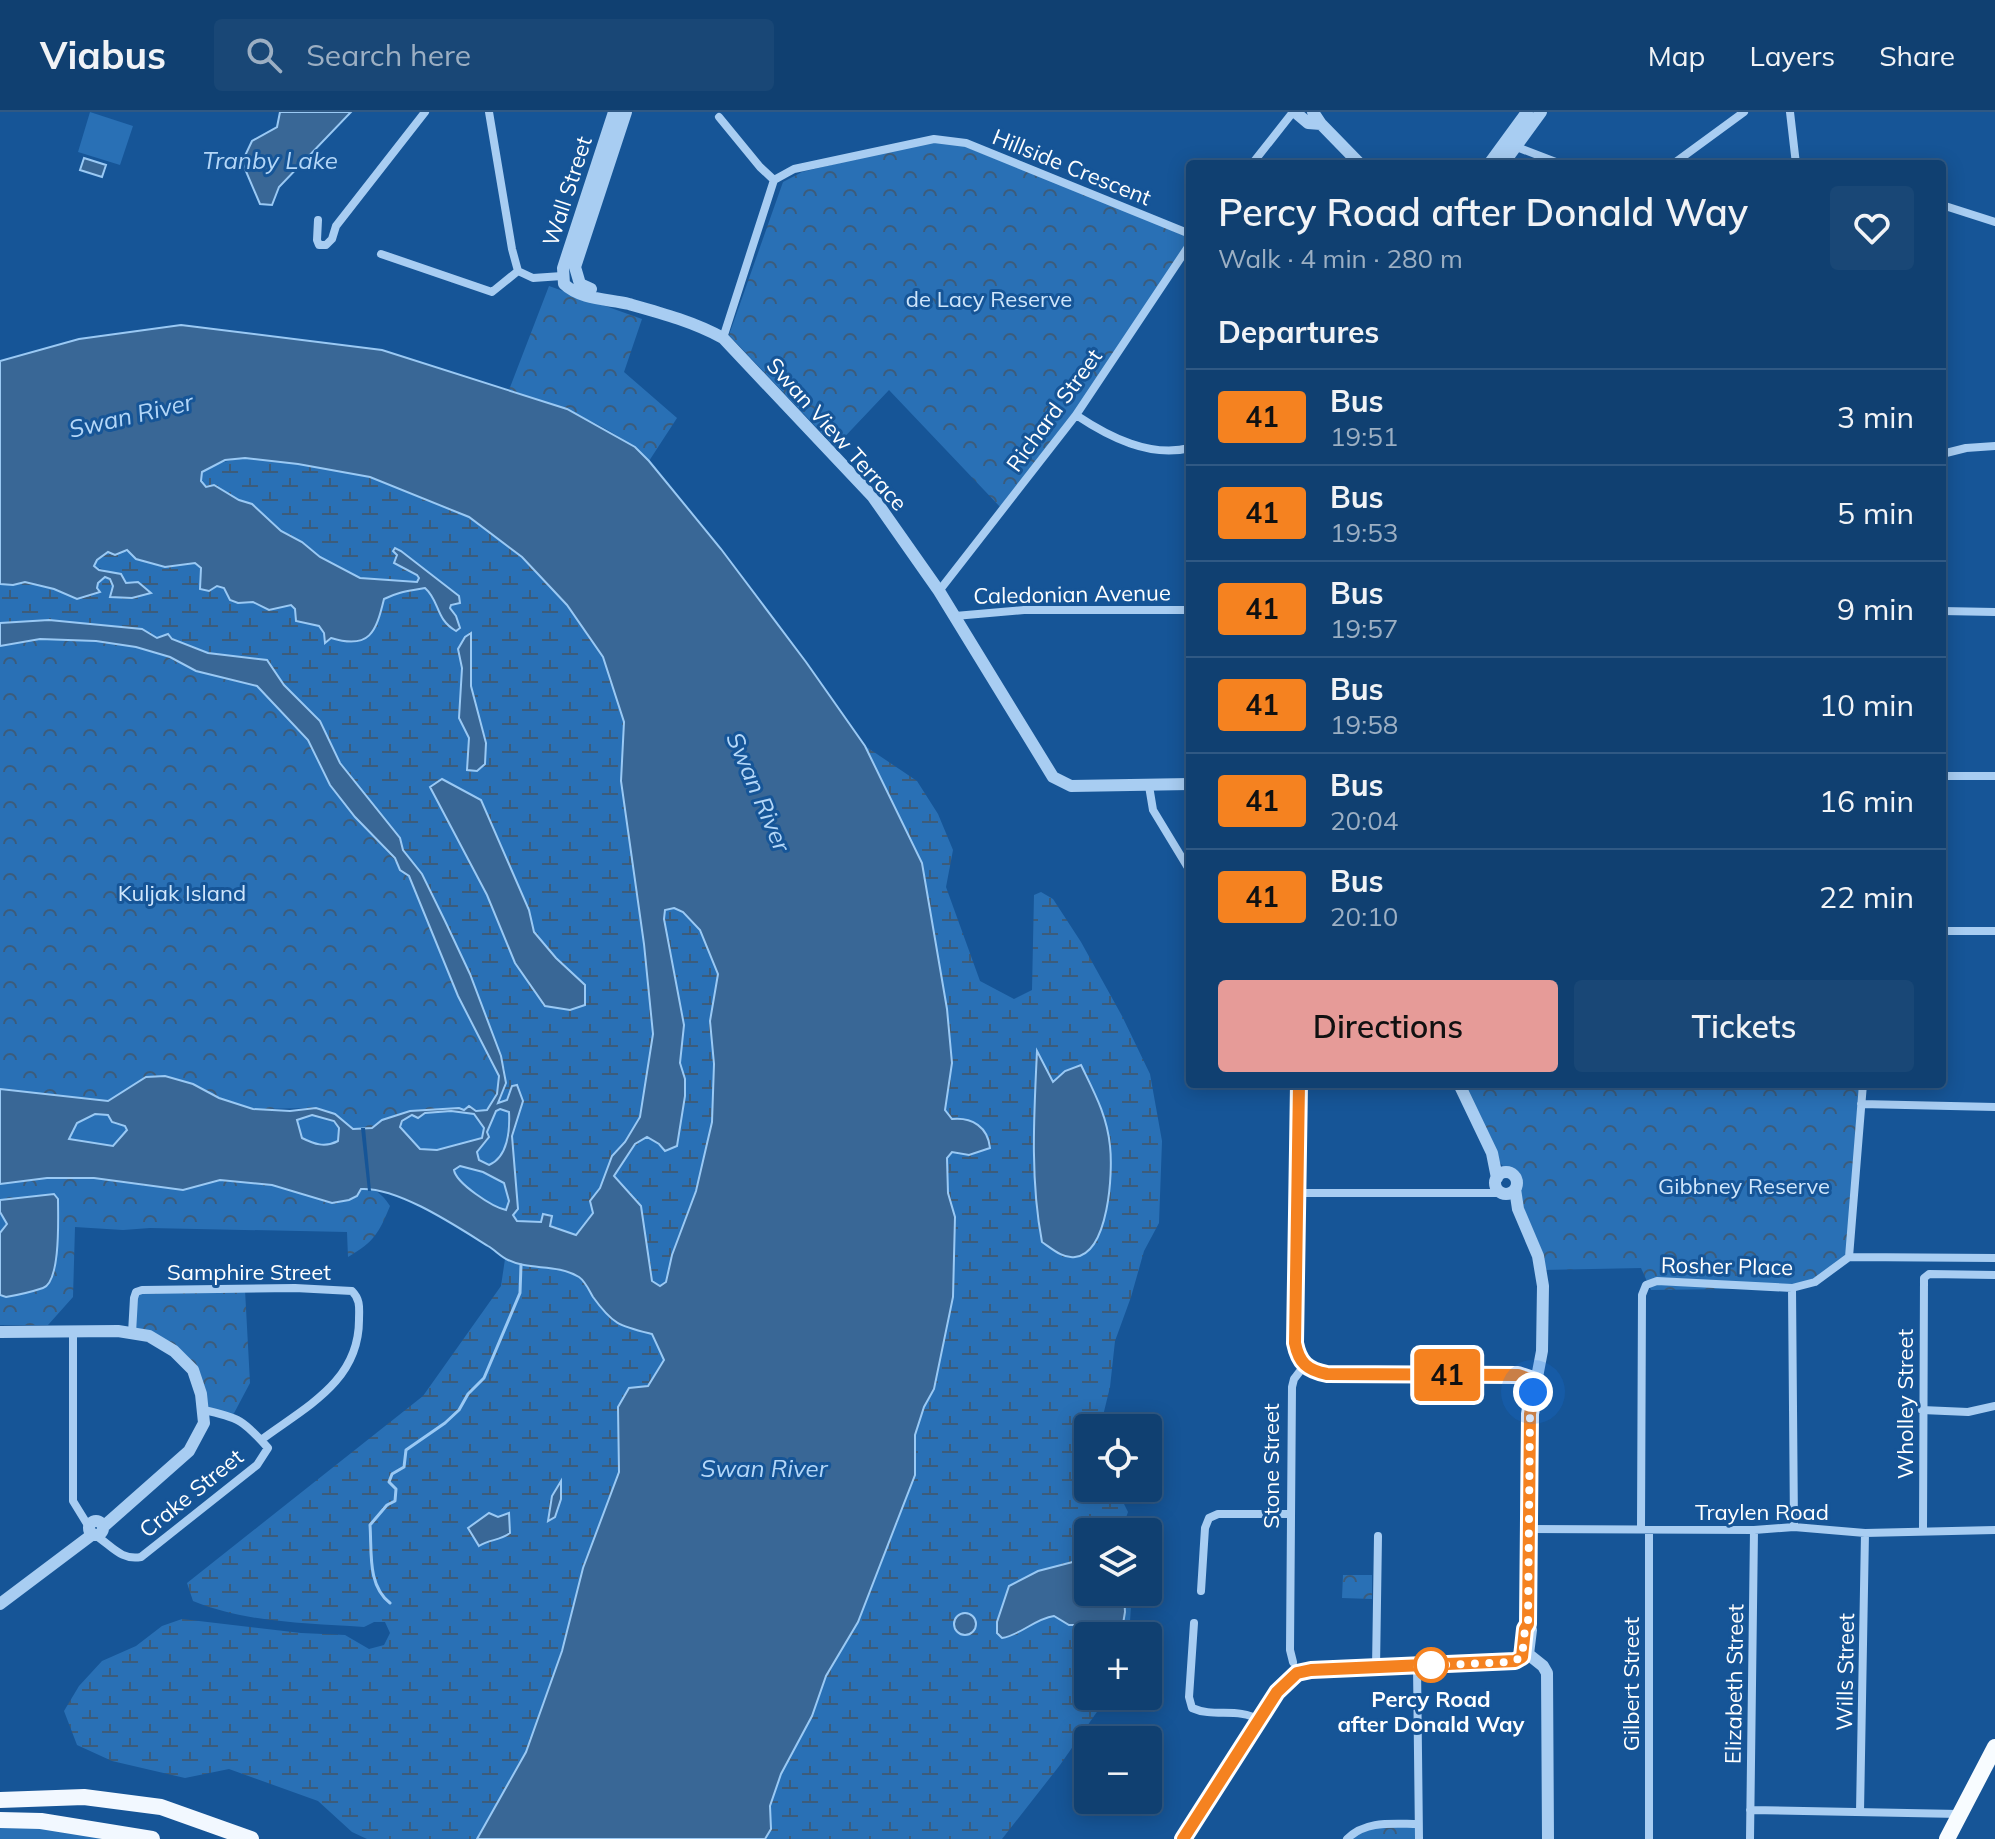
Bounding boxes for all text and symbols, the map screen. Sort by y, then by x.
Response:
search box [214,19,774,91]
text: Viabus [40,31,166,79]
icon: search [242,33,286,77]
text: Search here [306,36,471,74]
text: Map [1648,38,1705,73]
text: Layers [1749,38,1835,73]
text: Share [1879,38,1955,73]
street label: Hillside Crescent [989,122,1156,212]
street label: Wall Street [536,132,598,249]
water label: Tranby Lake [202,145,338,175]
button: heart [1830,186,1914,270]
text: Percy Road after Donald Way [1218,188,1748,236]
text: Walk · 4 min · 280 m [1218,242,1463,275]
park label: de Lacy Reserve [906,285,1072,313]
text: Departures [1218,313,1379,351]
street label: Richard Street [1000,343,1108,477]
street label: Swan View Terrace [761,351,913,517]
text: Bus [1330,382,1384,420]
water label: Swan River [66,386,197,444]
text: 3 min [1837,398,1914,436]
text: 41 [1245,399,1279,434]
text: 19:51 [1330,420,1398,453]
text: Bus [1330,478,1384,516]
text: 5 min [1837,494,1914,532]
text: 41 [1245,495,1279,530]
text: 19:53 [1330,516,1398,549]
text: Bus [1330,574,1384,612]
street label: Caledonian Avenue [973,578,1171,610]
text: 9 min [1837,590,1914,628]
text: 41 [1245,591,1279,626]
text: 19:57 [1330,612,1398,645]
text: Bus [1330,670,1384,708]
text: 10 min [1819,686,1914,724]
text: 41 [1245,687,1279,722]
text: 19:58 [1330,708,1398,741]
water label: Swan River [720,727,798,857]
text: Bus [1330,766,1384,804]
text: 16 min [1819,782,1914,820]
text: 41 [1245,783,1279,818]
text: 20:04 [1330,804,1398,837]
text: Bus [1330,862,1384,900]
text: 22 min [1819,878,1914,916]
park label: Kuljak Island [118,879,246,907]
text: 41 [1245,879,1279,914]
text: 20:10 [1330,900,1398,933]
button: Directions [1218,980,1558,1072]
button: Tickets [1574,980,1914,1072]
park label: Gibbney Reserve [1658,1172,1830,1200]
street label: Rosher Place [1661,1251,1793,1281]
street label: Samphire Street [167,1258,331,1286]
street label: Wholley Street [1891,1328,1919,1479]
line badge: 41 [1411,1349,1483,1401]
text: 41 [1430,1357,1464,1392]
your location [1513,1372,1553,1412]
street label: Stone Street [1257,1403,1285,1529]
map controls [1074,1414,1162,1814]
button: locate [1074,1414,1162,1502]
street label: Crake Street [133,1442,249,1543]
water label: Swan River [701,1453,829,1483]
street label: Traylen Road [1695,1498,1829,1526]
button: layers [1074,1518,1162,1606]
street label: Elizabeth Street [1719,1603,1749,1764]
street label: Wills Street [1830,1613,1860,1731]
street label: Gilbert Street [1617,1616,1645,1751]
button: + [1074,1622,1162,1710]
marker: Percy Road after Donald Way [1414,1648,1448,1682]
place label: Percy Road after Donald Way [1337,1685,1525,1738]
button: − [1074,1726,1162,1814]

